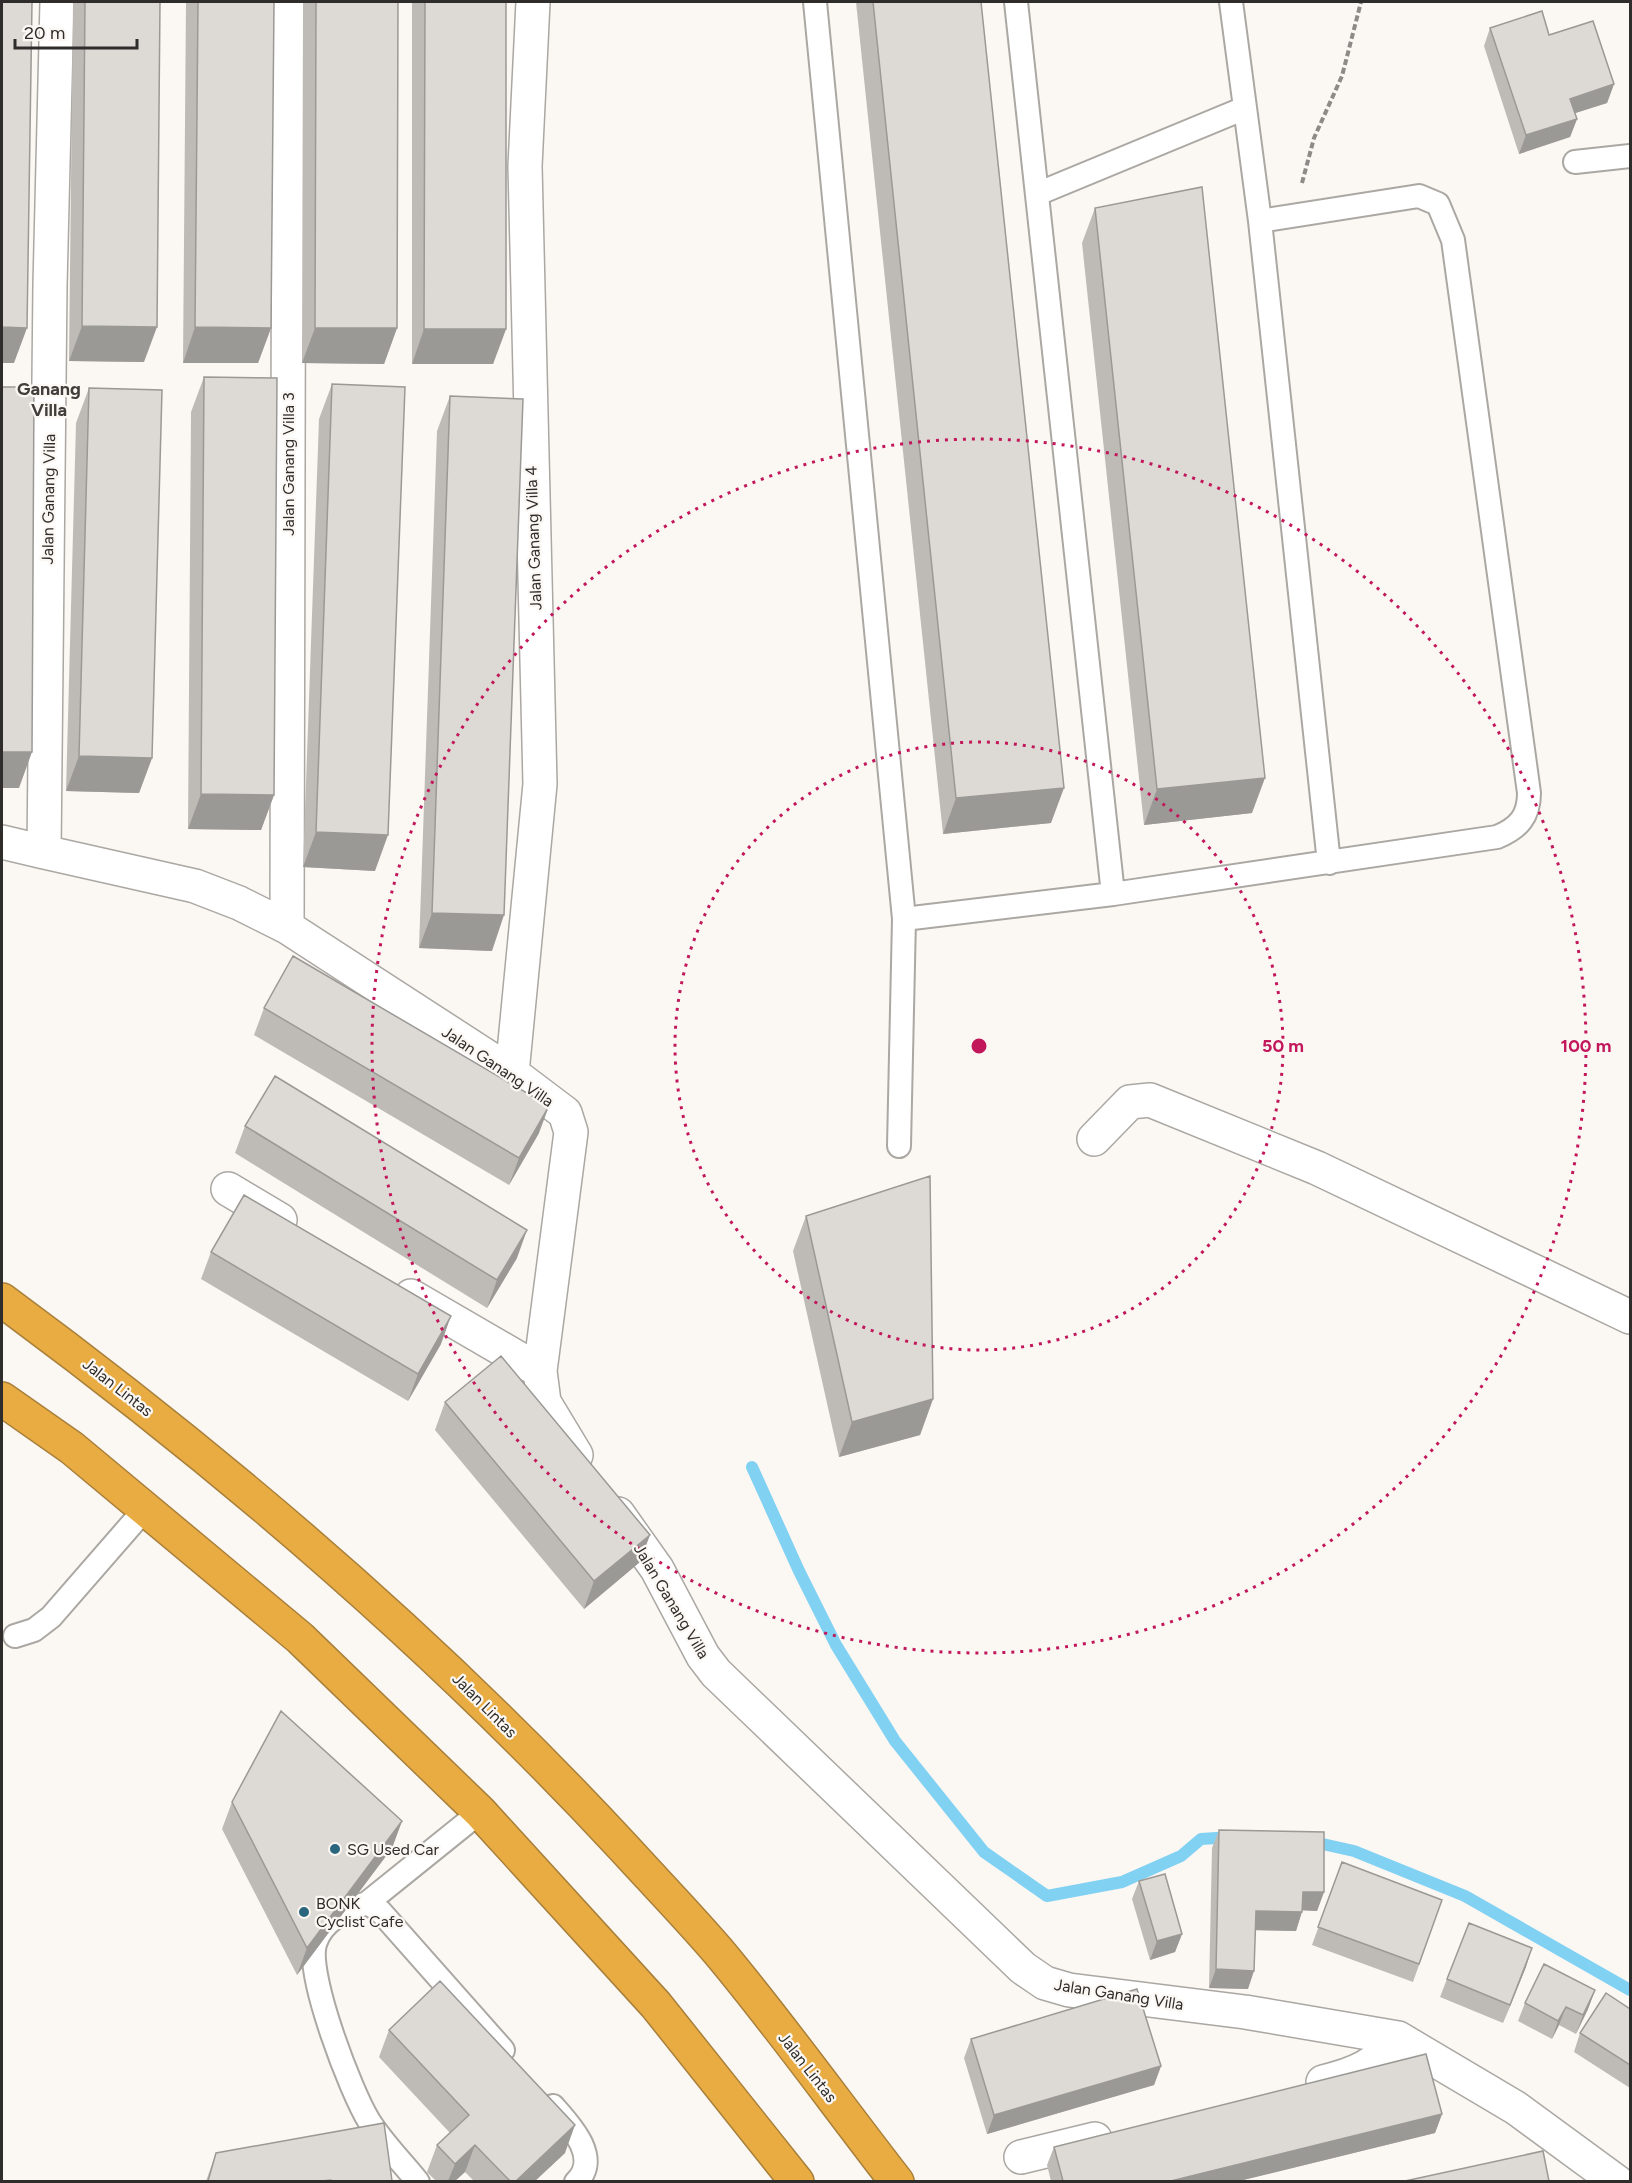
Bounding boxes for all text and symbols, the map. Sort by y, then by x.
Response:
scale bar [15,12,136,50]
text: 20 m [24,22,65,44]
district label: Ganang Villa [17,378,81,421]
street label: Jalan Ganang Villa 3 [279,392,298,536]
street label: Jalan Ganang Villa [38,434,59,564]
street label: Jalan Ganang Villa 4 [521,465,546,611]
street label: Jalan Ganang Villa [438,1022,557,1111]
text: 50 m [1262,1035,1304,1057]
text: 100 m [1561,1035,1611,1057]
centre of rings [969,1036,989,1056]
street label: Jalan Lintas [79,1354,156,1421]
street label: Jalan Ganang Villa [630,1540,713,1662]
street label: Jalan Lintas [448,1669,521,1742]
place label: SG Used Car [347,1840,439,1859]
marker: SG Used Car [328,1842,342,1856]
place label: BONK Cyclist Cafe [316,1894,404,1931]
marker: BONK Cyclist Cafe [297,1905,311,1919]
street label: Jalan Ganang Villa [1053,1975,1185,2014]
street label: Jalan Lintas [774,2029,841,2106]

